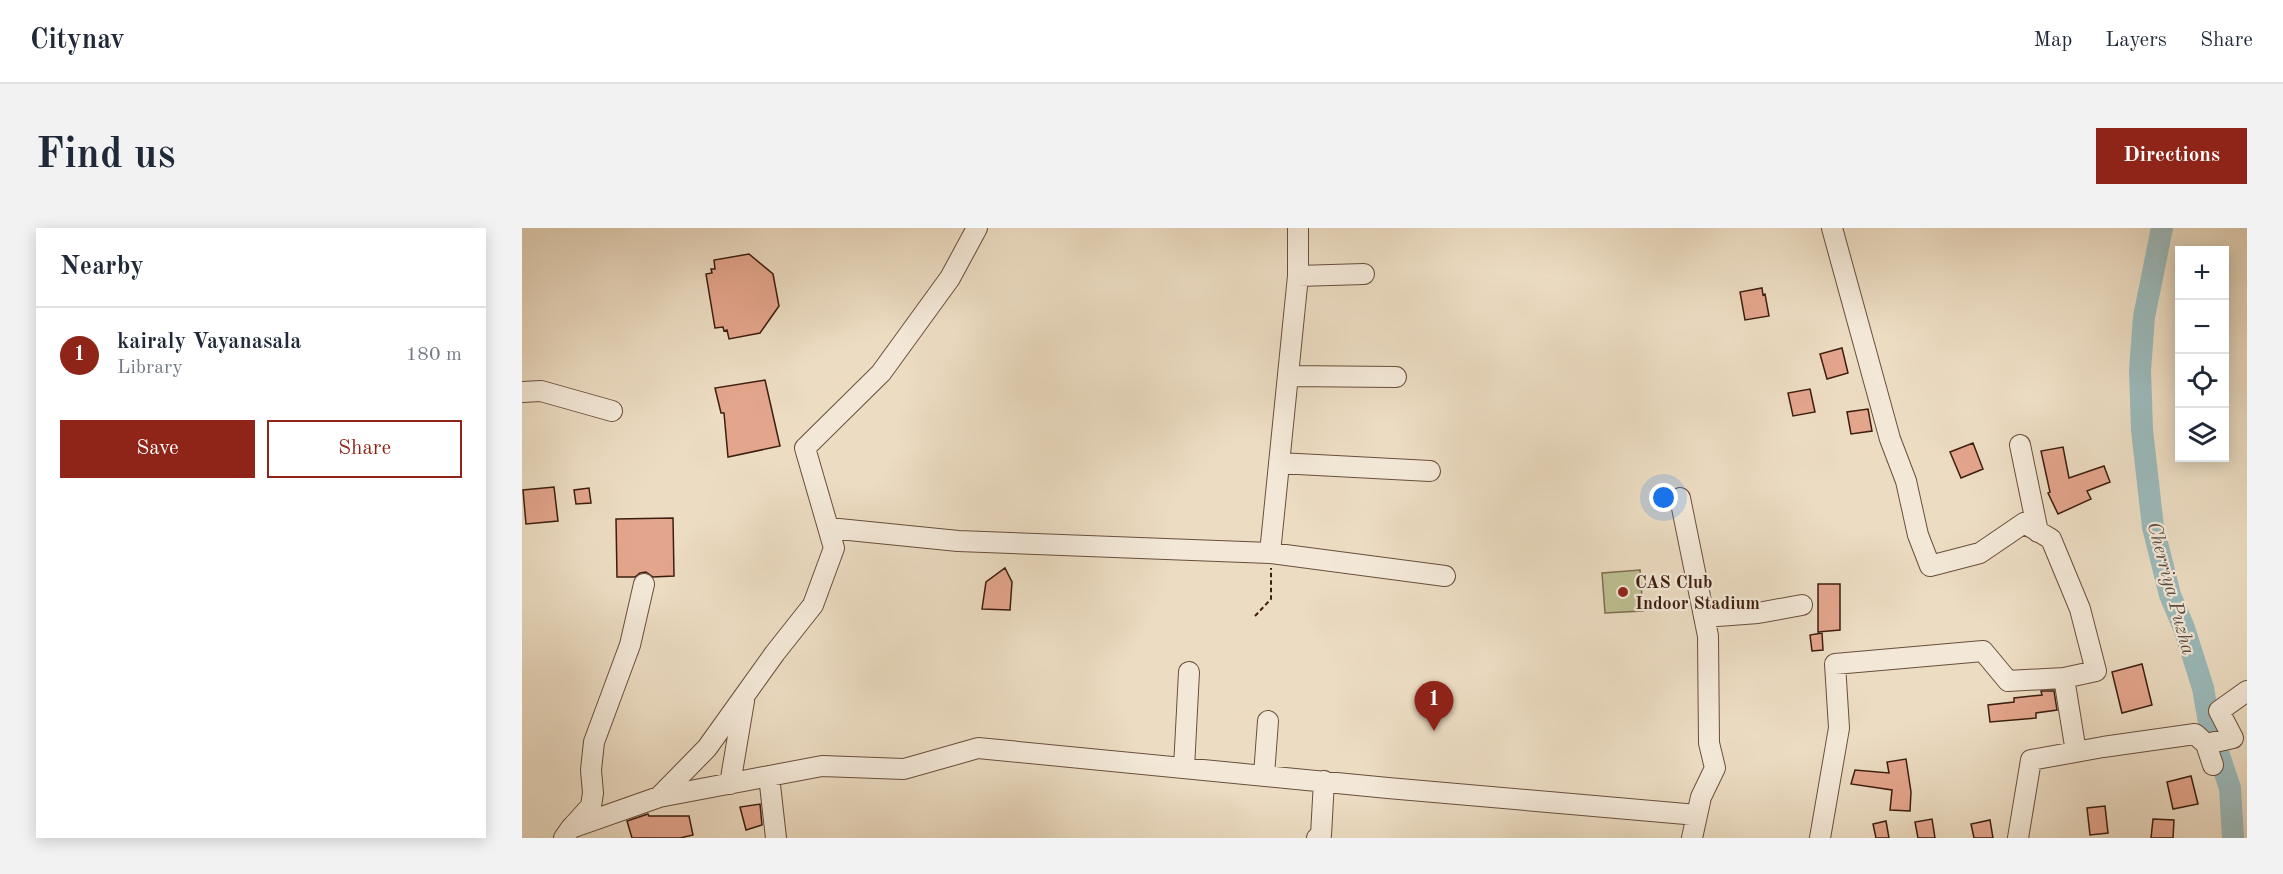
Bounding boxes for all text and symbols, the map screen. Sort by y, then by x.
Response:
text: Citynav [30,27,125,55]
text: Map [2033,30,2072,51]
text: Layers [2105,30,2167,51]
text: Share [2200,30,2253,51]
button: Directions [2096,128,2247,184]
text: Find us [36,135,175,177]
map controls [2175,246,2229,462]
button: + [2175,246,2229,300]
text: Nearby [60,254,144,280]
button: − [2175,300,2229,354]
text: kairaly Vayanasala [117,331,302,353]
text: 1 [74,345,85,365]
text: 180 m [406,345,462,365]
button: locate [2175,354,2229,408]
text: Library [117,358,183,378]
button: layers [2175,408,2229,462]
button: Save [60,420,255,478]
button: Share [267,420,462,478]
your location [1649,483,1678,512]
water label: Cherriya Puzha [2143,520,2197,657]
place label: CAS Club Indoor Stadium [1635,574,1760,613]
marker: CAS Club Indoor Stadium [1616,585,1630,599]
pin: 1 [1414,682,1454,731]

